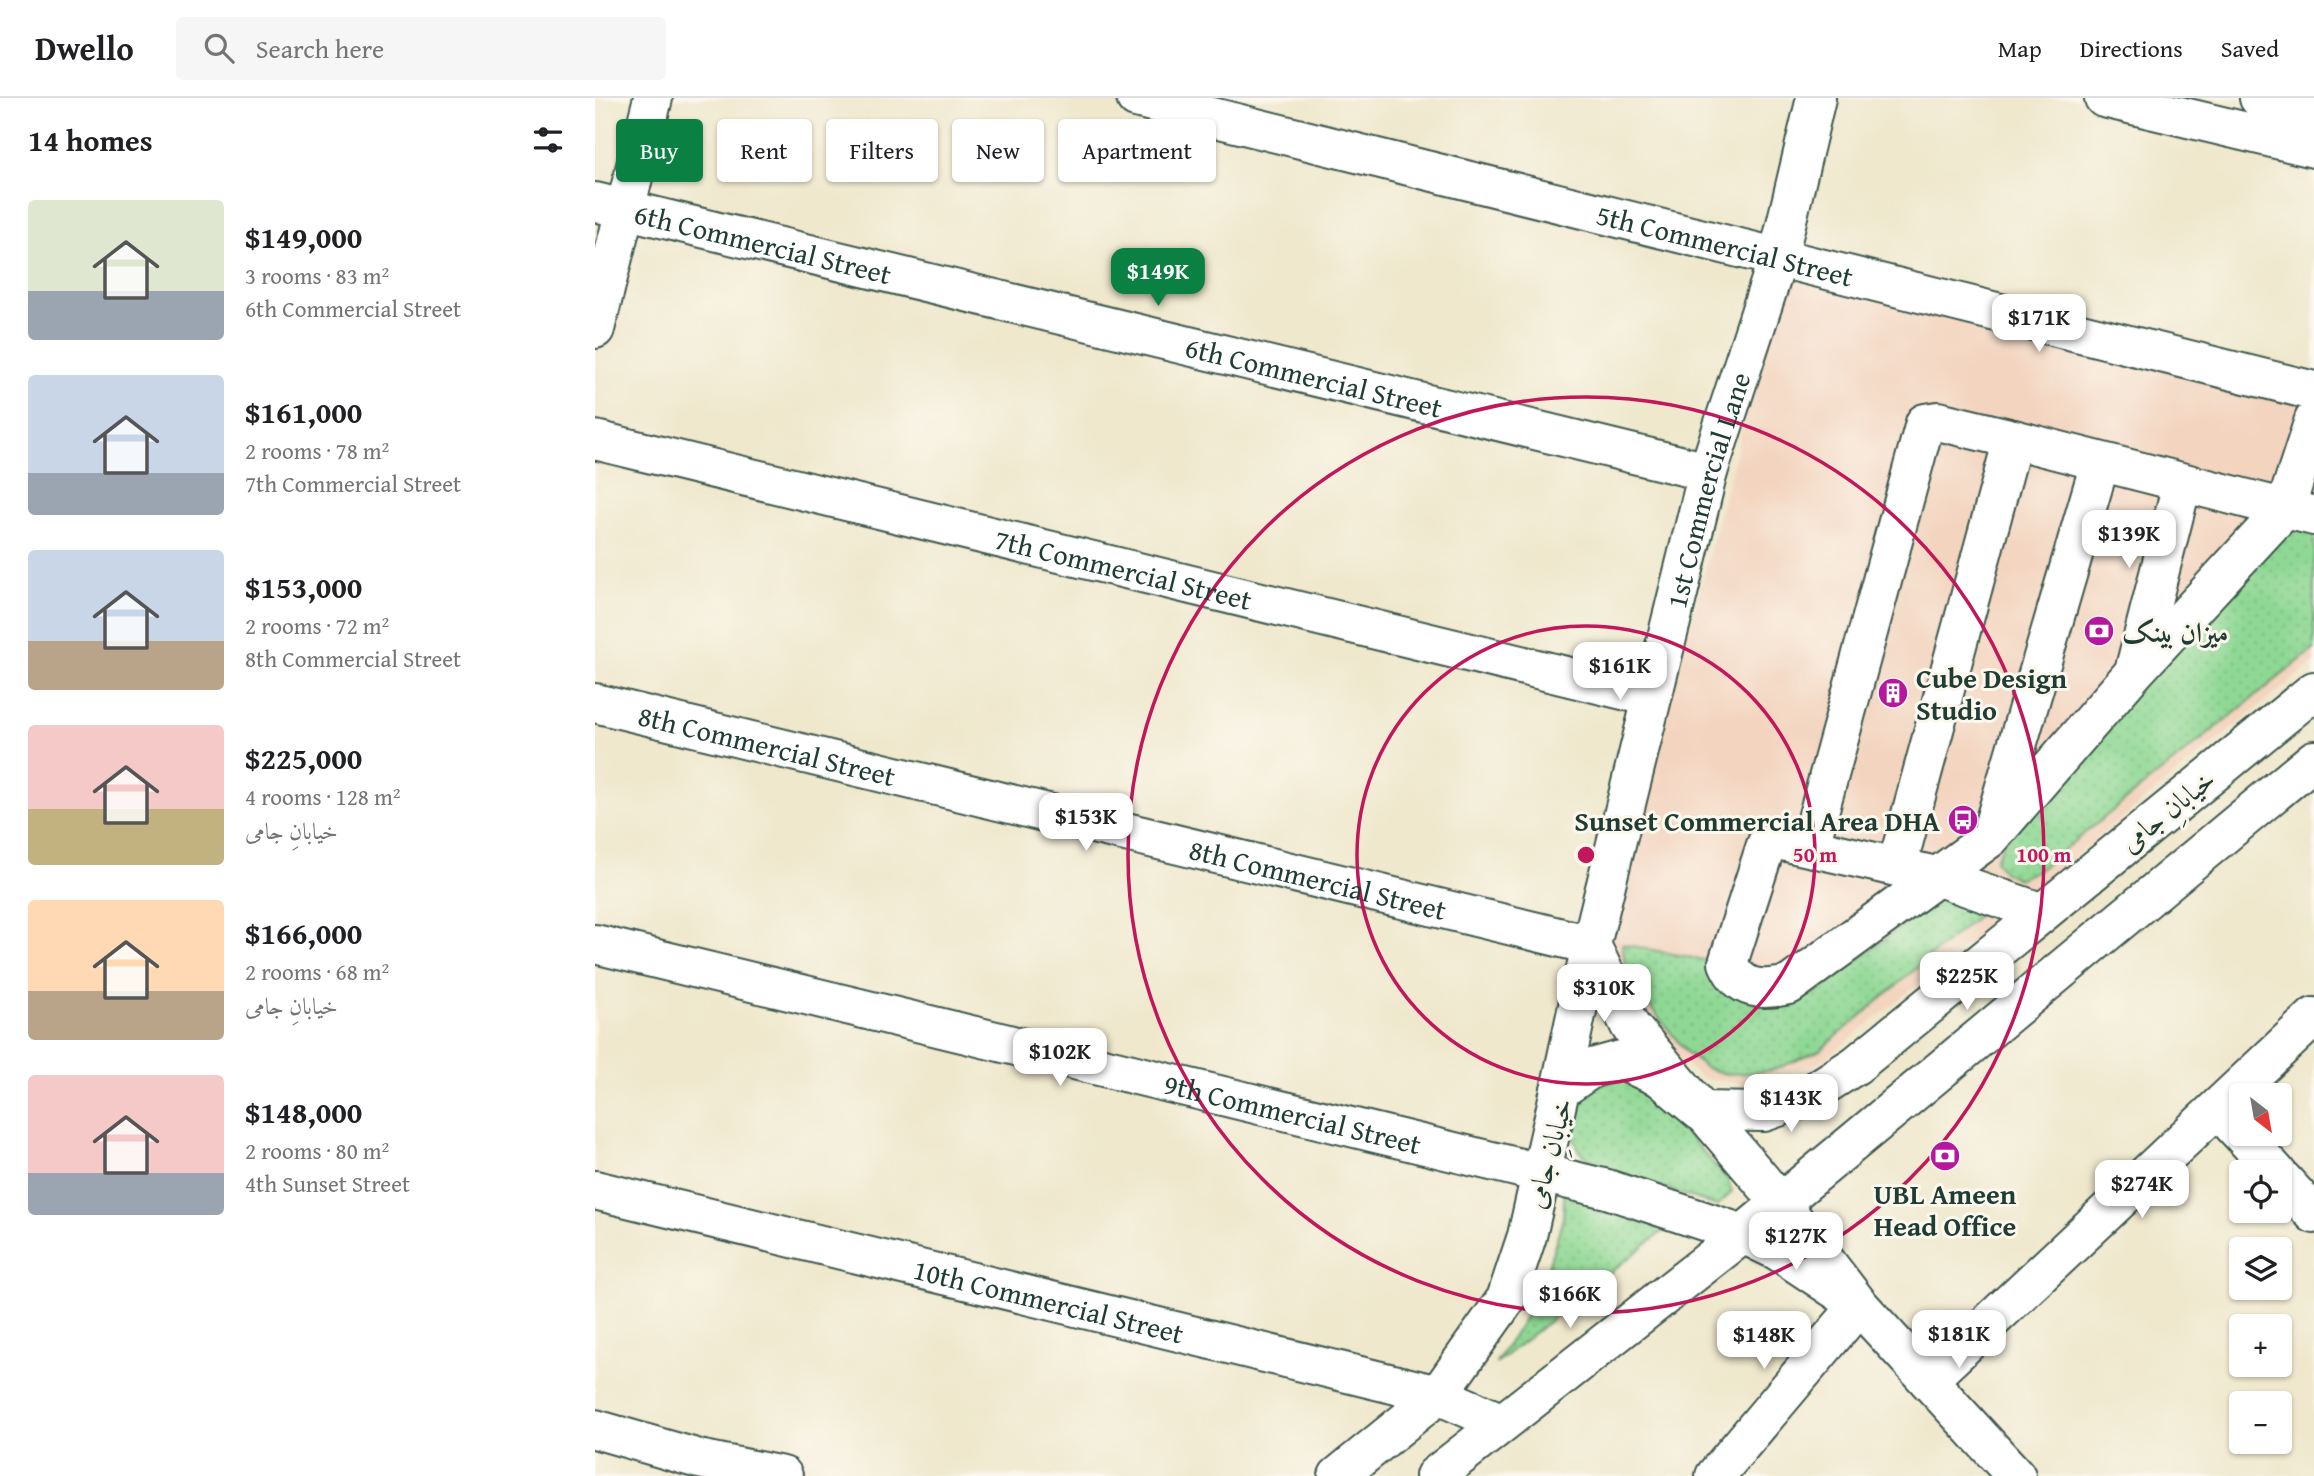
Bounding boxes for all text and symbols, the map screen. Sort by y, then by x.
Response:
search box [176,17,666,80]
text: Dwello [35,24,134,72]
icon: search [200,29,238,67]
text: Search here [256,29,384,68]
text: Map [1998,31,2042,66]
text: Directions [2080,31,2183,66]
text: Saved [2221,31,2279,66]
text: 14 homes [28,118,153,162]
chip: Buy [616,119,703,182]
chip: Rent [717,119,812,182]
chip: Filters [826,119,938,182]
chip: New [952,119,1044,182]
chip: Apartment [1058,119,1216,182]
icon: filters [529,121,567,159]
street label: 6th Commercial Street [630,192,896,294]
street label: 5th Commercial Street [1592,193,1858,296]
text: $149,000 [245,215,362,259]
icon: home [84,228,168,312]
pin: $149K [1109,248,1207,308]
text: $149K [1127,254,1189,287]
text: 3 rooms · 83 m² [245,259,389,292]
text: 6th Commercial Street [245,292,461,325]
pin: $171K [1990,294,2088,354]
text: $171K [2008,300,2070,333]
street label: 6th Commercial Street [1181,326,1447,427]
street label: 1st Commercial Lane [1655,367,1760,612]
text: $161,000 [245,390,362,434]
icon: home [84,403,168,487]
text: 2 rooms · 78 m² [245,434,389,467]
text: 7th Commercial Street [245,467,461,500]
pin: $139K [2080,510,2178,570]
text: $139K [2098,516,2160,549]
street label: 7th Commercial Street [991,518,1256,620]
text: $153,000 [245,565,362,609]
icon: home [84,578,168,662]
text: 2 rooms · 72 m² [245,609,389,642]
place label: میزان بینک [2122,611,2228,652]
bank icon: میزان بینک [2082,614,2116,648]
text: 8th Commercial Street [245,642,461,675]
pin: $161K [1571,642,1669,702]
text: $161K [1589,648,1651,681]
place label: Cube Design Studio [1916,657,2068,730]
building icon: Cube Design Studio [1876,676,1910,710]
street label: 8th Commercial Street [634,694,900,796]
text: $225,000 [245,736,362,780]
icon: home [84,753,168,837]
street label: خیابانِ جامی [2110,759,2226,865]
text: 4 rooms · 128 m² [245,780,400,813]
pin: $153K [1037,794,1135,853]
text: $153K [1055,799,1117,832]
place label: Sunset Commercial Area DHA [1574,800,1940,841]
bus stop icon: Sunset Commercial Area DHA [1946,803,1980,837]
text: خیابانِ جامی [245,814,338,847]
street label: 8th Commercial Street [1185,828,1451,930]
text: 50 m [1793,839,1837,870]
text: 100 m [2016,839,2072,870]
centre of rings [1574,843,1598,867]
text: $166,000 [245,911,362,955]
icon: home [84,928,168,1012]
pin: $225K [1918,953,2016,1012]
text: 2 rooms · 68 m² [245,955,389,988]
text: $225K [1936,958,1998,991]
pin: $310K [1555,964,1653,1024]
text: $310K [1573,970,1635,1003]
text: خیابانِ جامی [245,989,338,1022]
pin: $102K [1011,1028,1109,1088]
text: $102K [1029,1034,1091,1067]
street label: 9th Commercial Street [1160,1062,1426,1164]
pin: $143K [1742,1074,1840,1134]
text: $143K [1760,1080,1822,1113]
north arrow [2229,1083,2293,1146]
map controls [2229,1083,2292,1454]
text: $148,000 [245,1090,362,1134]
street label: خیابانِ جامی [1514,1093,1586,1214]
icon: home [84,1103,168,1187]
text: 2 rooms · 80 m² [245,1134,389,1167]
bank icon: UBL Ameen Head Office [1928,1139,1962,1173]
pin: $274K [2093,1160,2191,1220]
button: locate [2229,1160,2292,1223]
text: $274K [2111,1166,2173,1199]
text: 4th Sunset Street [245,1167,410,1200]
place label: UBL Ameen Head Office [1874,1173,2017,1246]
pin: $127K [1747,1212,1845,1272]
text: $127K [1765,1218,1827,1251]
button: layers [2229,1237,2292,1300]
street label: 10th Commercial Street [909,1248,1188,1353]
pin: $166K [1521,1270,1619,1330]
text: $166K [1539,1276,1601,1309]
pin: $181K [1910,1310,2008,1370]
pin: $148K [1715,1312,1813,1371]
button: + [2229,1314,2292,1377]
text: $181K [1928,1316,1990,1349]
text: $148K [1733,1317,1795,1350]
button: − [2229,1391,2292,1454]

